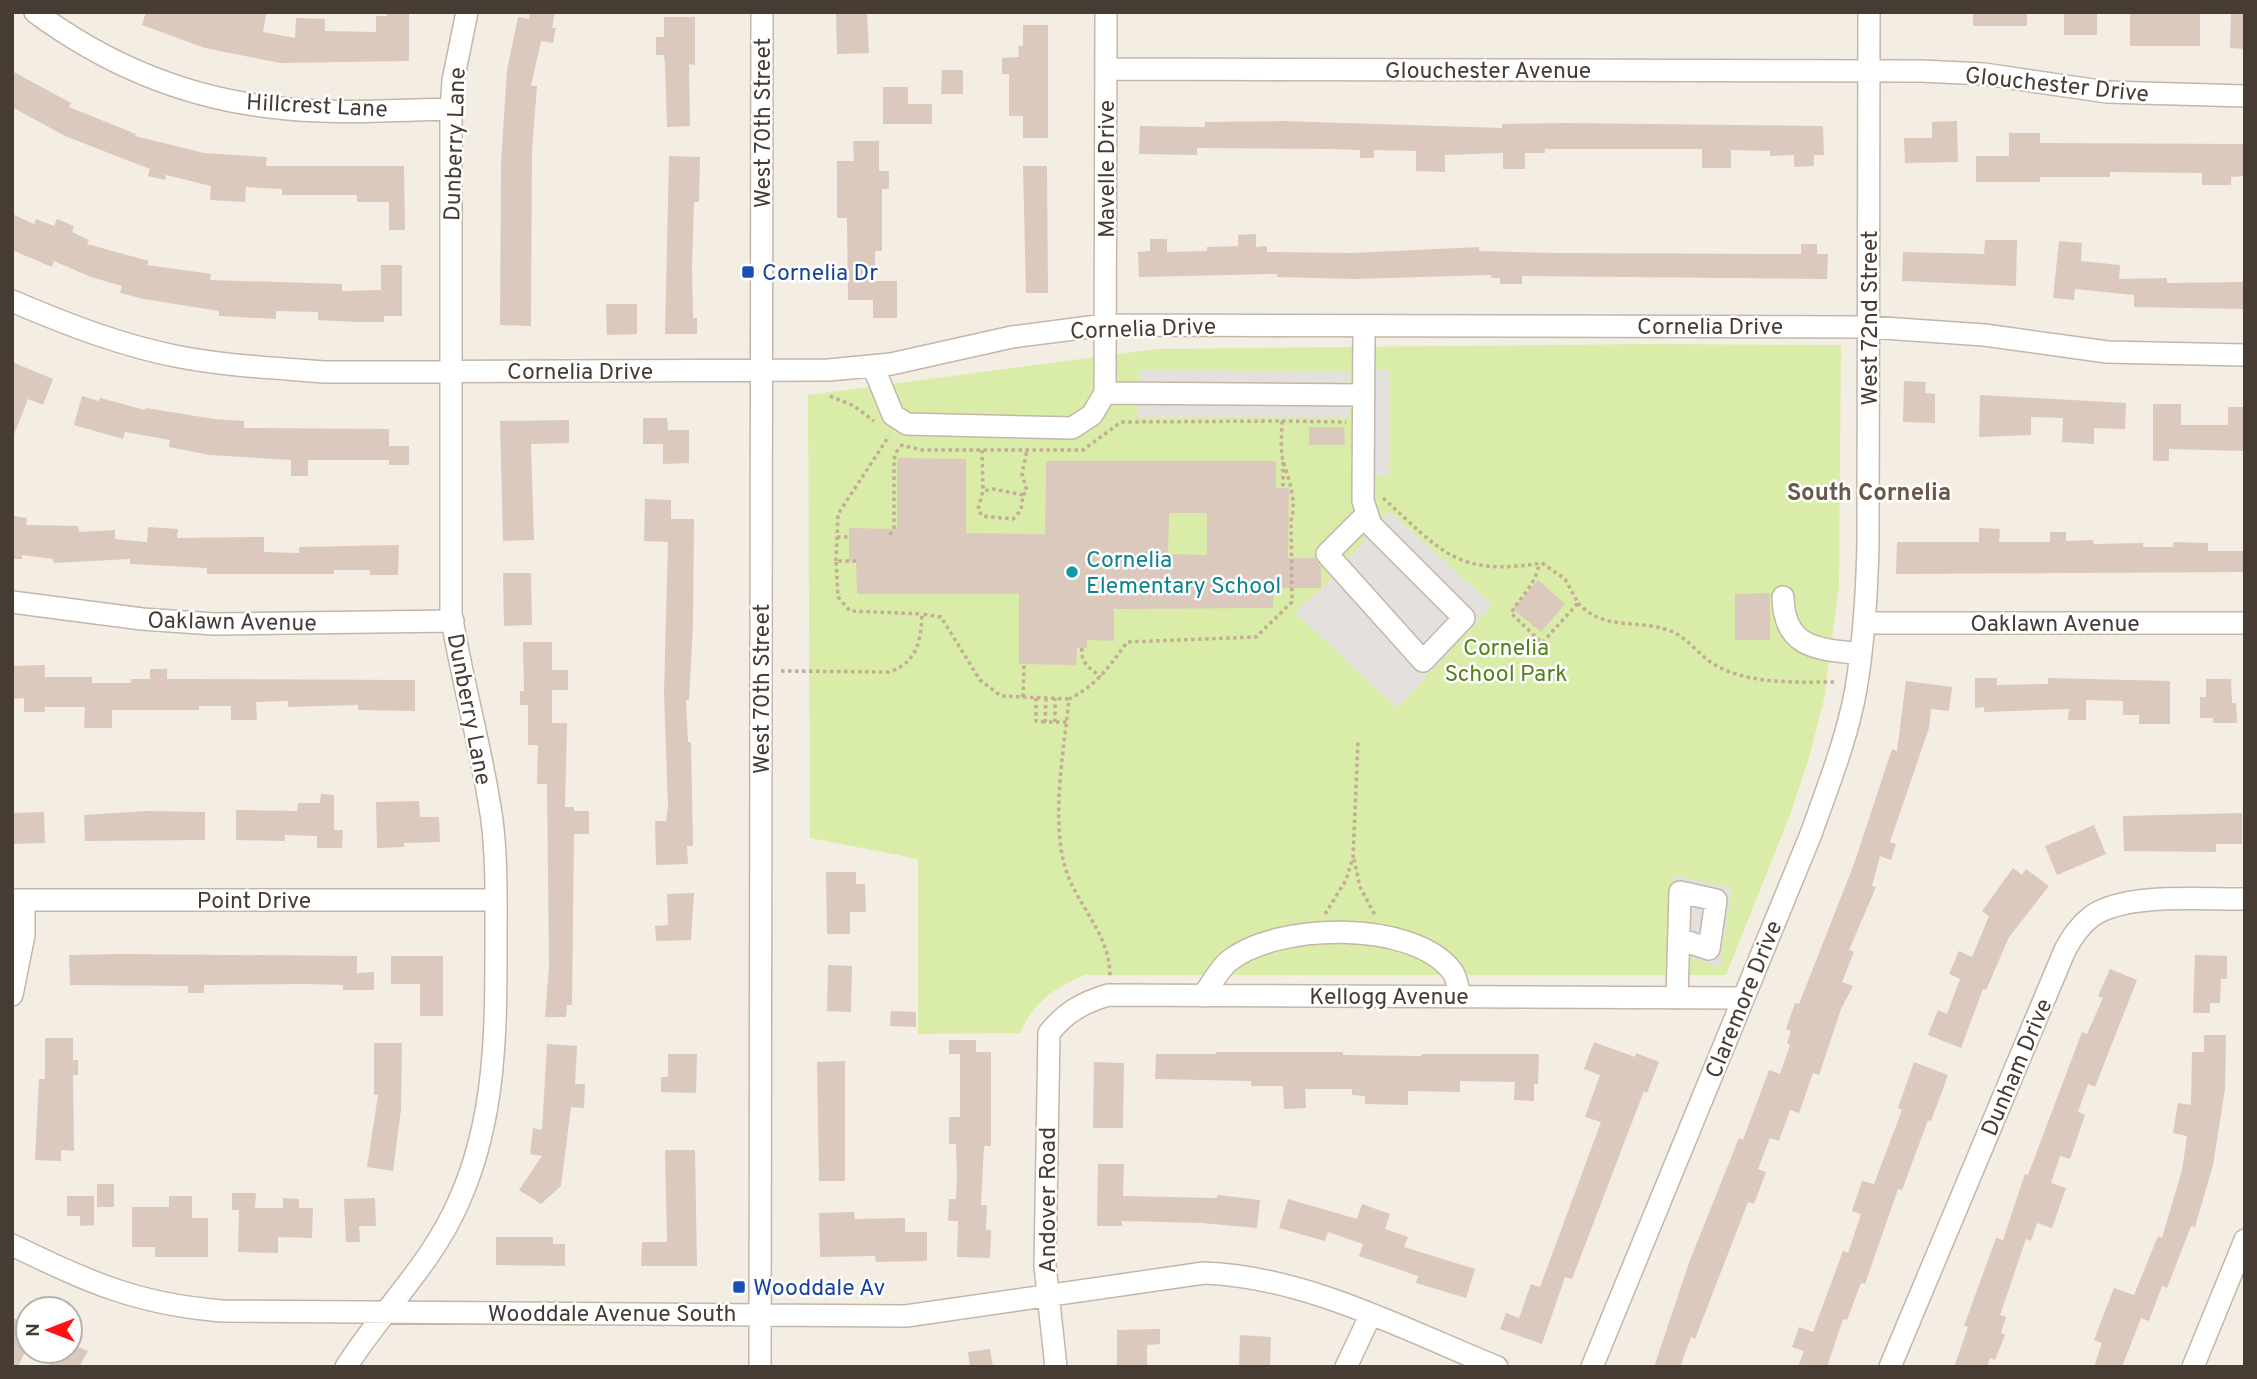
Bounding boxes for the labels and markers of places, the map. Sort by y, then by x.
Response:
place label: Cornelia Dr [762,260,878,289]
marker: Cornelia Dr [740,264,756,280]
place label: Cornelia Elementary School [1086,547,1281,602]
marker: Cornelia Elementary School [1064,564,1080,580]
place label: Wooddale Av [753,1275,886,1304]
marker: Wooddale Av [731,1279,747,1295]

